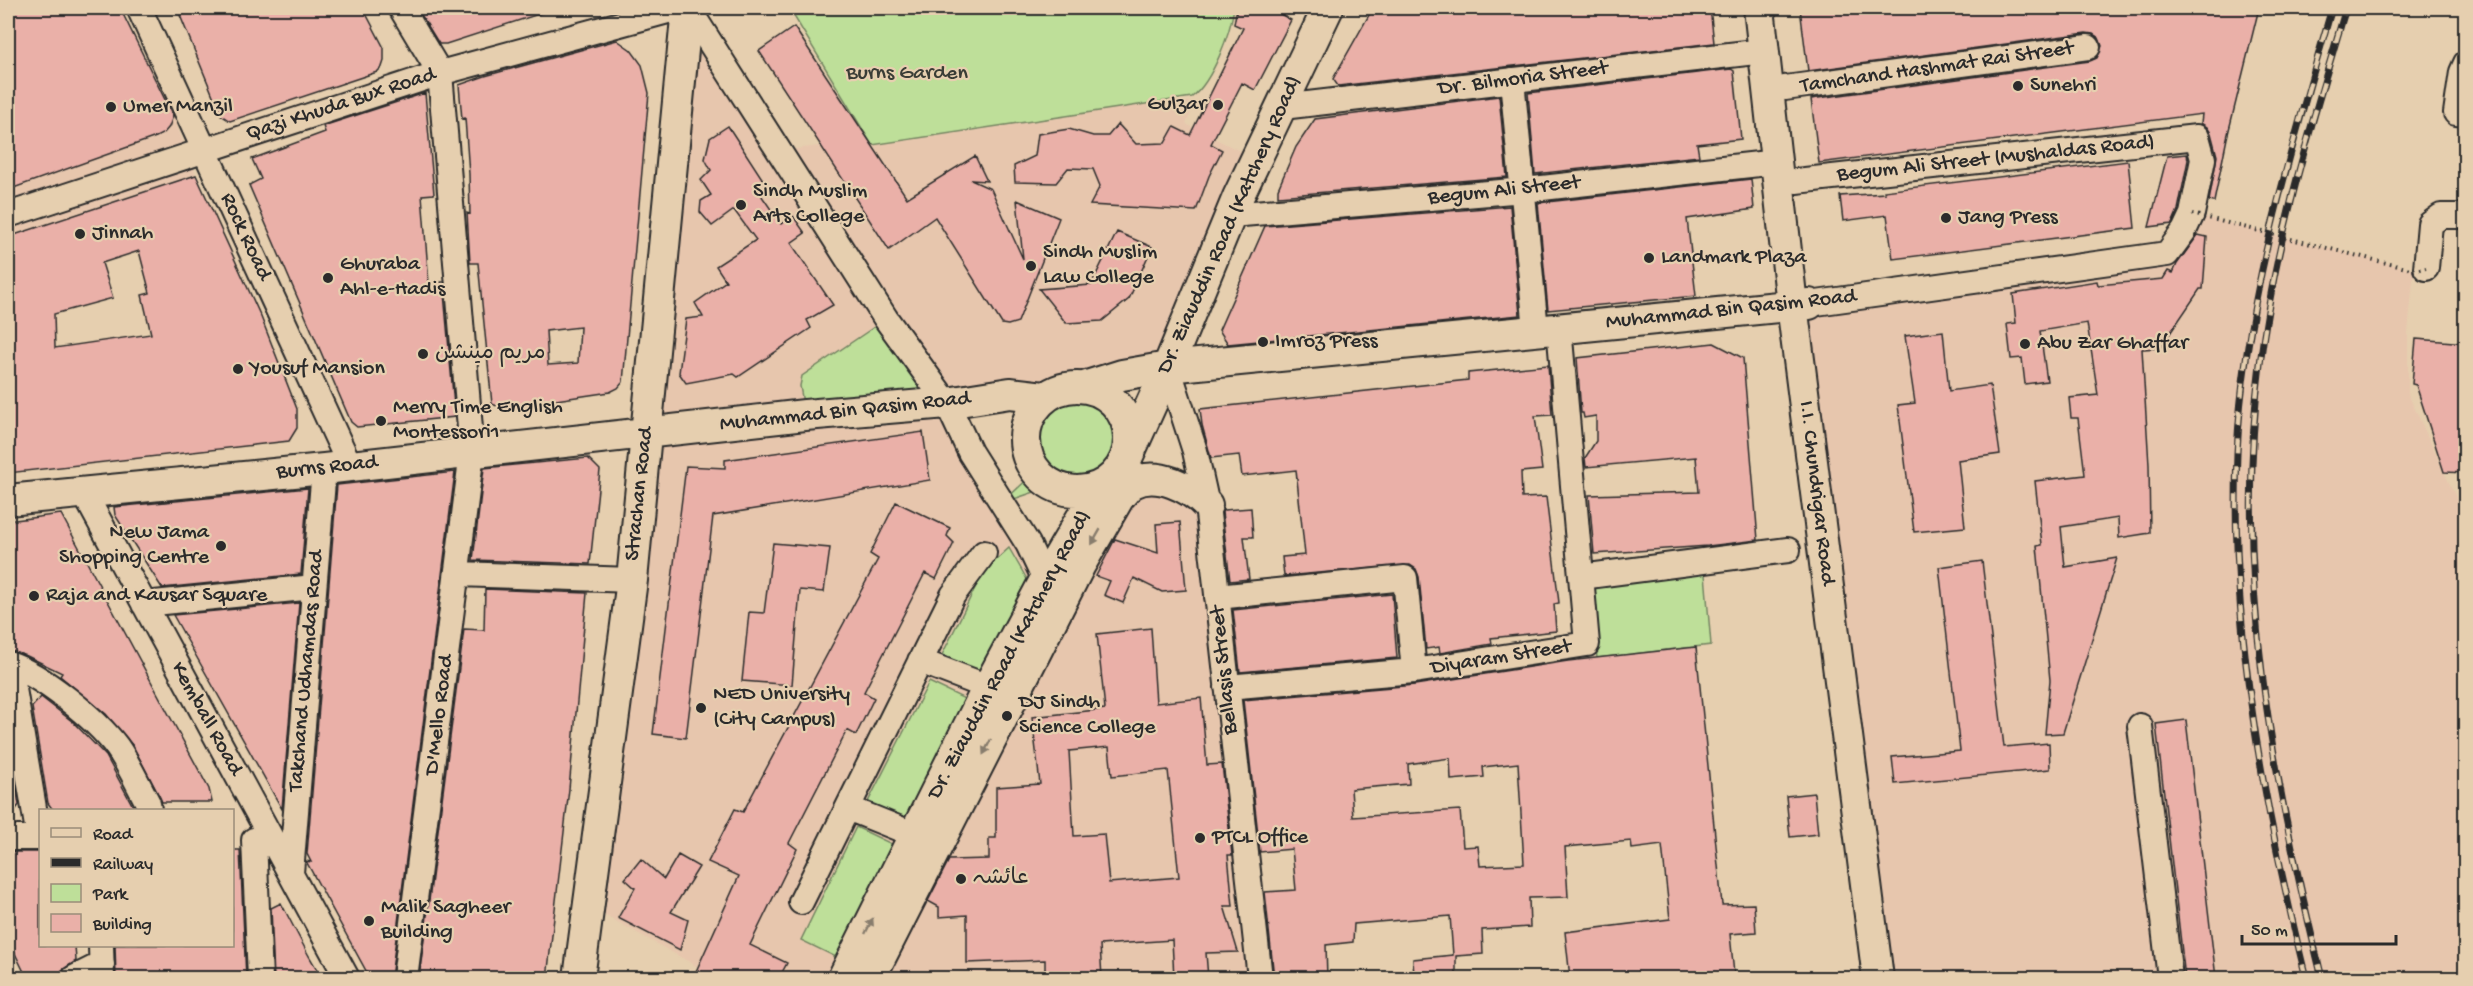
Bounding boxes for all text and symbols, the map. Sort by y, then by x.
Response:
street label: Tamchand Hashmat Rai Street [1797,36,2077,100]
street label: Dr. Bilmoria Street [1435,55,1611,103]
street label: Qazi Khuda Bux Road [243,61,441,148]
park label: Burns Garden [845,61,968,87]
street label: Dr. Ziauddin Road (Katchery Road) [1152,72,1308,380]
place label: Sunehri [2030,73,2097,99]
marker: Sunehri [2011,79,2025,93]
place label: Gulzar [1147,92,1208,118]
place label: Umer Manzil [123,94,233,120]
marker: Gulzar [1211,98,1225,112]
marker: Umer Manzil [104,100,118,114]
street label: Begum Ali Street (Mushaldas Road) [1835,129,2156,189]
street label: Begum Ali Street [1426,170,1583,212]
place label: Sindh Muslim Arts College [753,179,868,230]
street label: Rock Road [213,189,277,287]
marker: Sindh Muslim Arts College [734,198,748,212]
place label: Jang Press [1958,205,2058,231]
marker: Jang Press [1939,211,1953,225]
place label: Jinnah [92,221,154,247]
marker: Jinnah [73,227,87,241]
place label: Sindh Muslim Law College [1043,240,1158,291]
place label: Landmark Plaza [1661,245,1807,271]
marker: Landmark Plaza [1642,251,1656,265]
place label: Ghuraba Ahl-e-Hadis [340,252,446,303]
marker: Sindh Muslim Law College [1024,259,1038,273]
marker: Ghuraba Ahl-e-Hadis [321,271,335,285]
street label: Muhammad Bin Qasim Road [1605,284,1860,336]
place label: Imroz Press [1275,329,1378,355]
place label: Abu Zar Ghaffar [2037,331,2190,357]
marker: Imroz Press [1256,335,1270,349]
marker: Abu Zar Ghaffar [2018,337,2032,351]
place label: مریم مینشن [435,341,545,367]
marker: مریم مینشن [416,347,430,361]
place label: Yousuf Mansion [248,356,386,382]
marker: Yousuf Mansion [231,362,245,376]
street label: Muhammad Bin Qasim Road [719,386,974,438]
place label: Merry Time English Montessori1 [393,395,563,446]
street label: I.I. Chundrigar Road [1792,399,1840,589]
marker: Merry Time English Montessori1 [374,414,388,428]
street label: Strachan Road [620,424,660,562]
street label: Burns Road [274,450,381,486]
street label: Dr. Ziauddin Road (Katchery Road) [922,506,1097,806]
place label: New Jama Shopping Centre [59,520,210,571]
one-way arrow [1092,528,1102,545]
marker: New Jama Shopping Centre [214,539,228,553]
street label: Takchand Udhamdas Road [283,547,331,795]
place label: Raja and Kausar Square [46,583,268,609]
marker: Raja and Kausar Square [27,589,41,603]
street label: Bellasis Street [1205,602,1245,737]
street label: Diyaram Street [1427,634,1575,682]
street label: D'Mello Road [419,651,461,779]
street label: Kemball Road [164,658,249,782]
place label: NED University (City Campus) [713,682,850,733]
place label: DJ Sindh Science College [1017,690,1156,741]
marker: NED University (City Campus) [694,701,708,715]
marker: DJ Sindh Science College [1000,709,1014,723]
one-way arrow [983,738,993,756]
legend [39,809,234,947]
text: Road [93,825,134,846]
place label: PTCL Office [1211,825,1309,851]
marker: PTCL Office [1193,831,1207,845]
text: Railway [93,855,153,876]
place label: عائشہ [973,866,1029,892]
marker: عائشہ [954,872,968,886]
text: Park [92,885,129,906]
place label: Malik Sagheer Building [380,895,513,946]
scale bar [2242,908,2396,946]
marker: Malik Sagheer Building [362,914,376,928]
text: Building [92,915,152,936]
one-way arrow [865,918,874,935]
text: 50 m [2251,921,2288,942]

